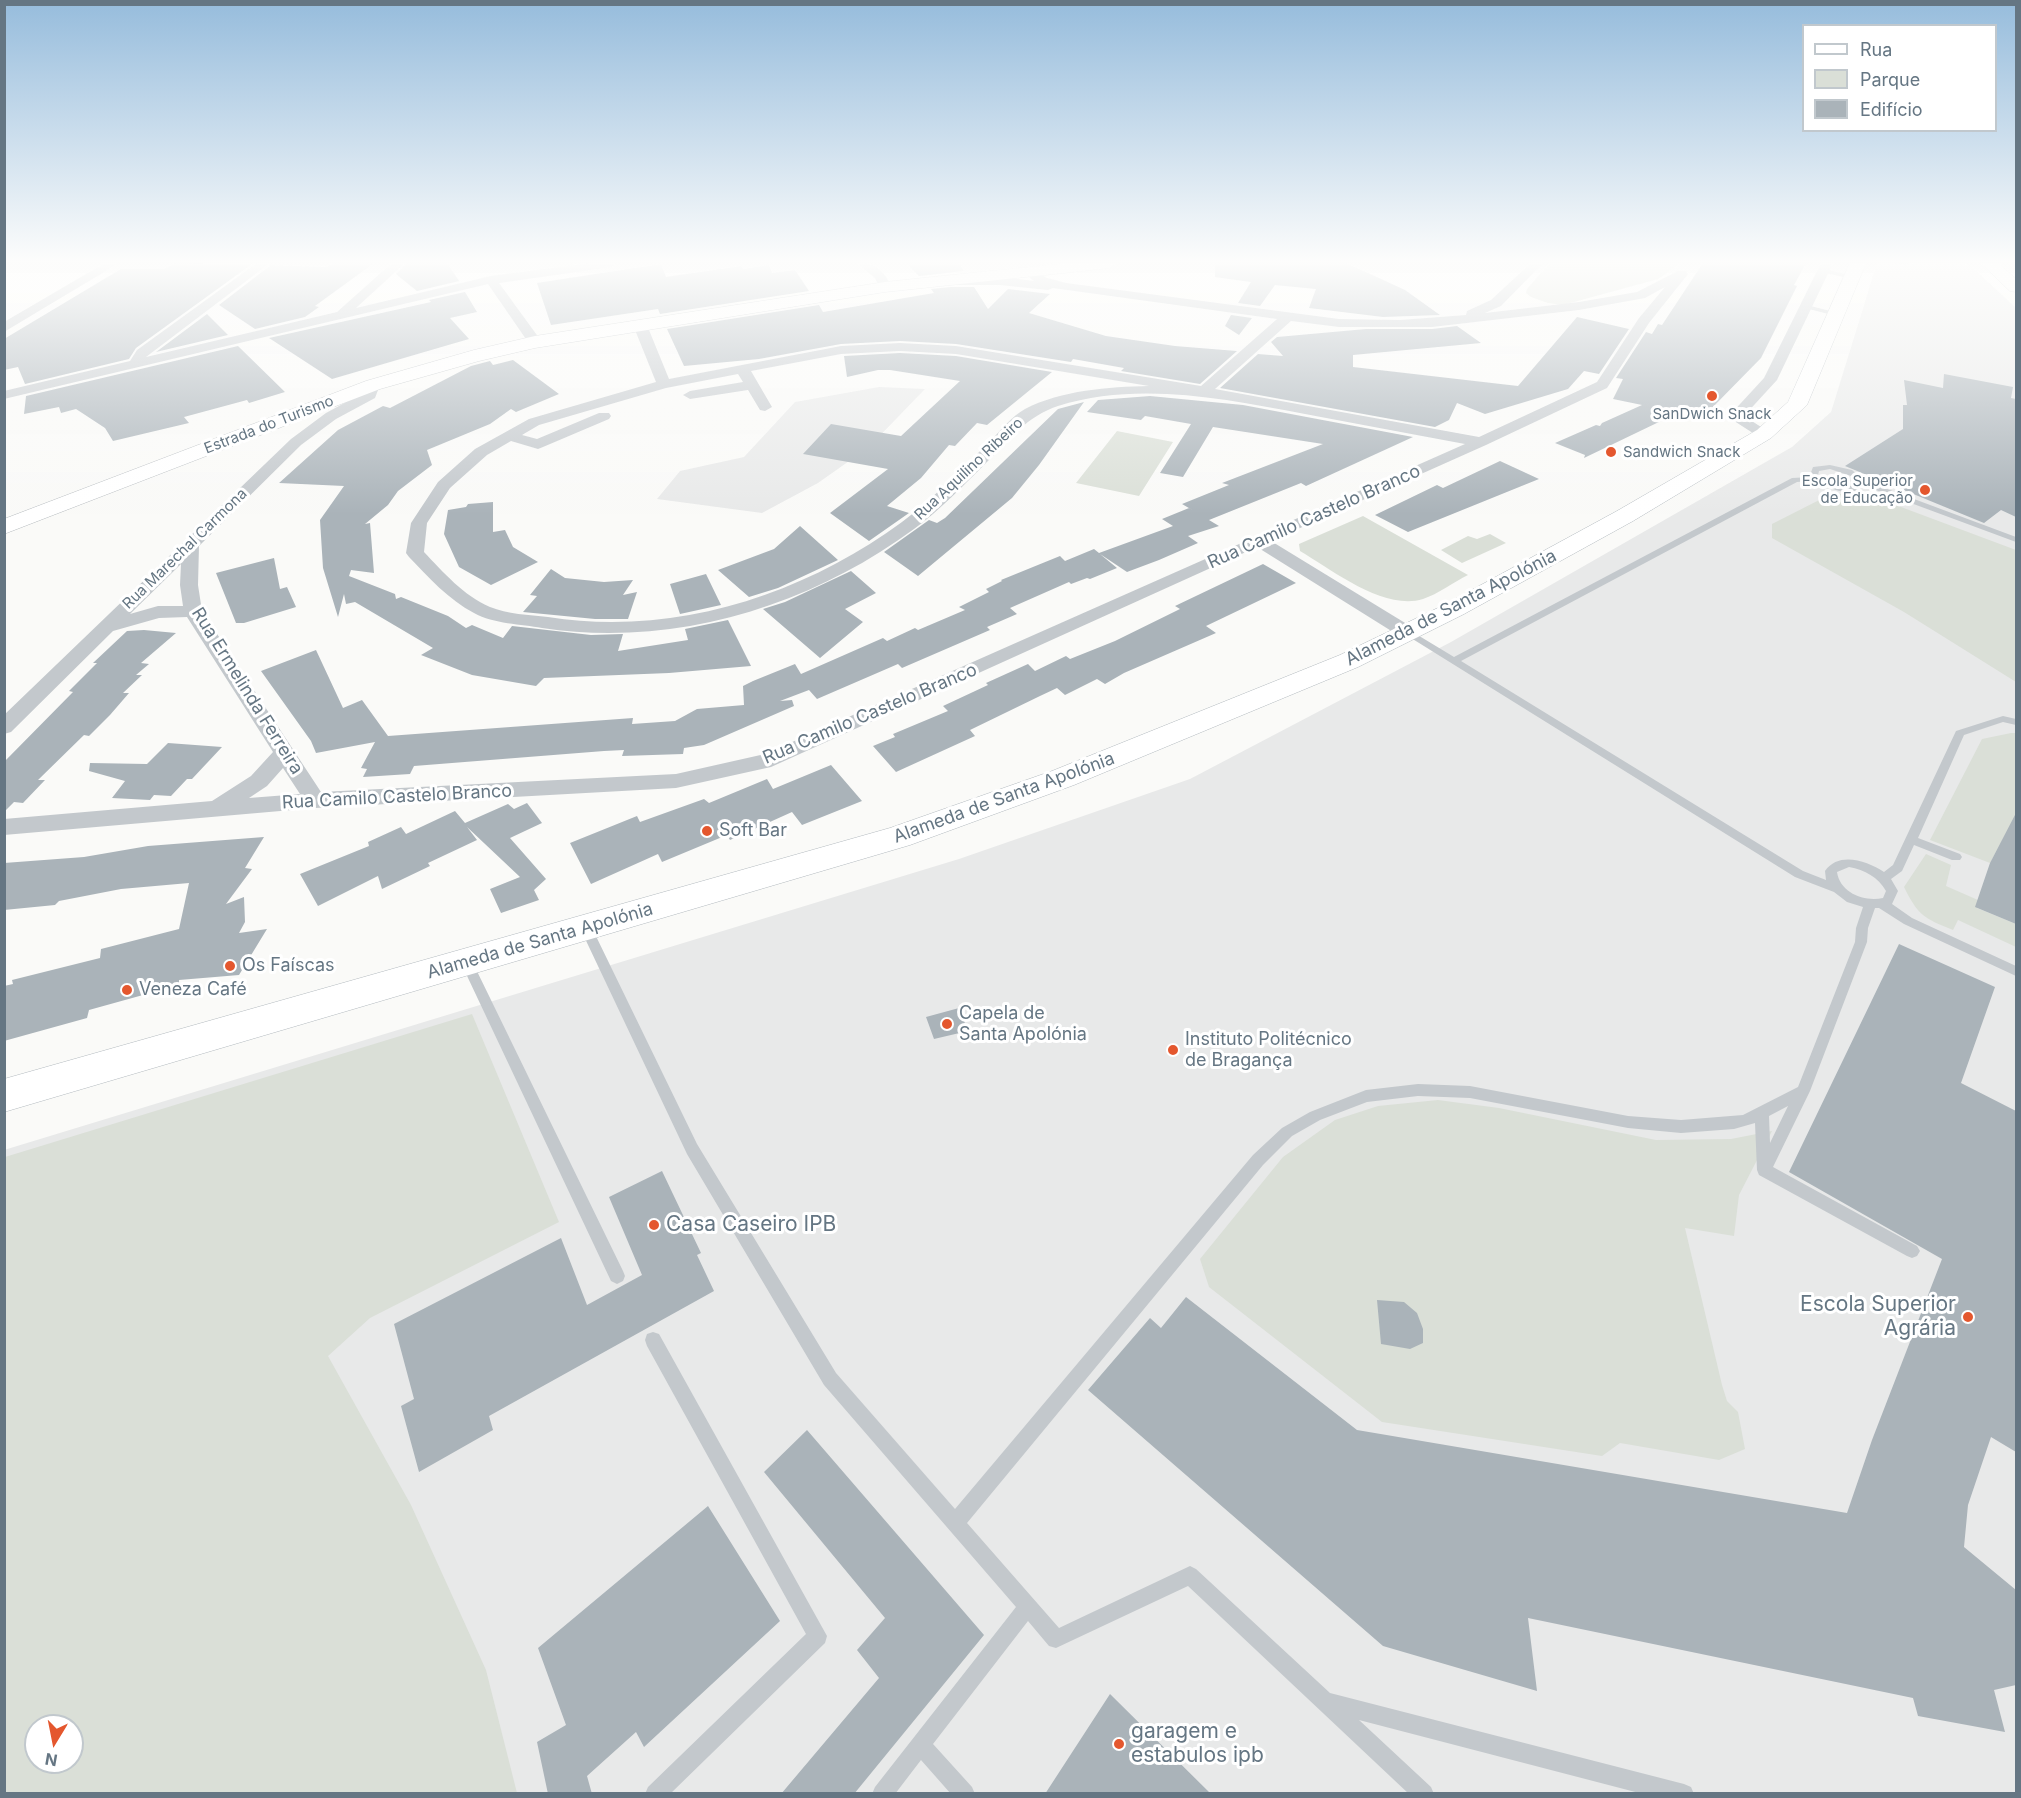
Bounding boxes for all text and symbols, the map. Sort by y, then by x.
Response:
legend [1802,24,1997,132]
text: Rua [1860,39,1892,60]
text: Parque [1860,69,1920,90]
text: Edifício [1860,99,1923,120]
marker: SanDwich Snack [1705,389,1719,403]
street label: Estrada do Turismo [202,392,336,458]
place label: SanDwich Snack [1652,405,1772,423]
street label: Rua Aquilino Ribeiro [911,414,1027,524]
place label: Sandwich Snack [1623,443,1740,461]
marker: Sandwich Snack [1604,445,1618,459]
street label: Rua Camilo Castelo Branco [1204,460,1424,574]
place label: Escola Superior de Educação [1802,472,1913,507]
marker: Escola Superior de Educação [1918,483,1932,497]
street label: Rua Marechal Carmona [119,485,251,613]
street label: Alameda de Santa Apolónia [1342,545,1560,671]
street label: Rua Ermelinda Ferreira [187,604,307,778]
street label: Rua Camilo Castelo Branco [760,659,980,769]
street label: Alameda de Santa Apolónia [890,748,1118,848]
street label: Rua Camilo Castelo Branco [281,780,513,814]
place label: Soft Bar [719,820,787,842]
marker: Soft Bar [700,824,714,838]
street label: Alameda de Santa Apolónia [425,898,655,984]
place label: Os Faíscas [242,955,335,977]
marker: Os Faíscas [223,959,237,973]
place label: Veneza Café [139,979,247,1001]
marker: Veneza Café [120,983,134,997]
place label: Capela de Santa Apolónia [959,1003,1087,1046]
marker: Capela de Santa Apolónia [940,1017,954,1031]
place label: Instituto Politécnico de Bragança [1185,1029,1352,1072]
marker: Instituto Politécnico de Bragança [1166,1043,1180,1057]
place label: Casa Caseiro IPB [666,1212,836,1238]
marker: Casa Caseiro IPB [647,1218,661,1232]
place label: Escola Superior Agrária [1800,1292,1956,1342]
marker: Escola Superior Agrária [1961,1310,1975,1324]
north arrow [24,1714,84,1774]
place label: garagem e estabulos ipb [1131,1719,1264,1769]
marker: garagem e estabulos ipb [1112,1737,1126,1751]
text: N [43,1749,59,1771]

